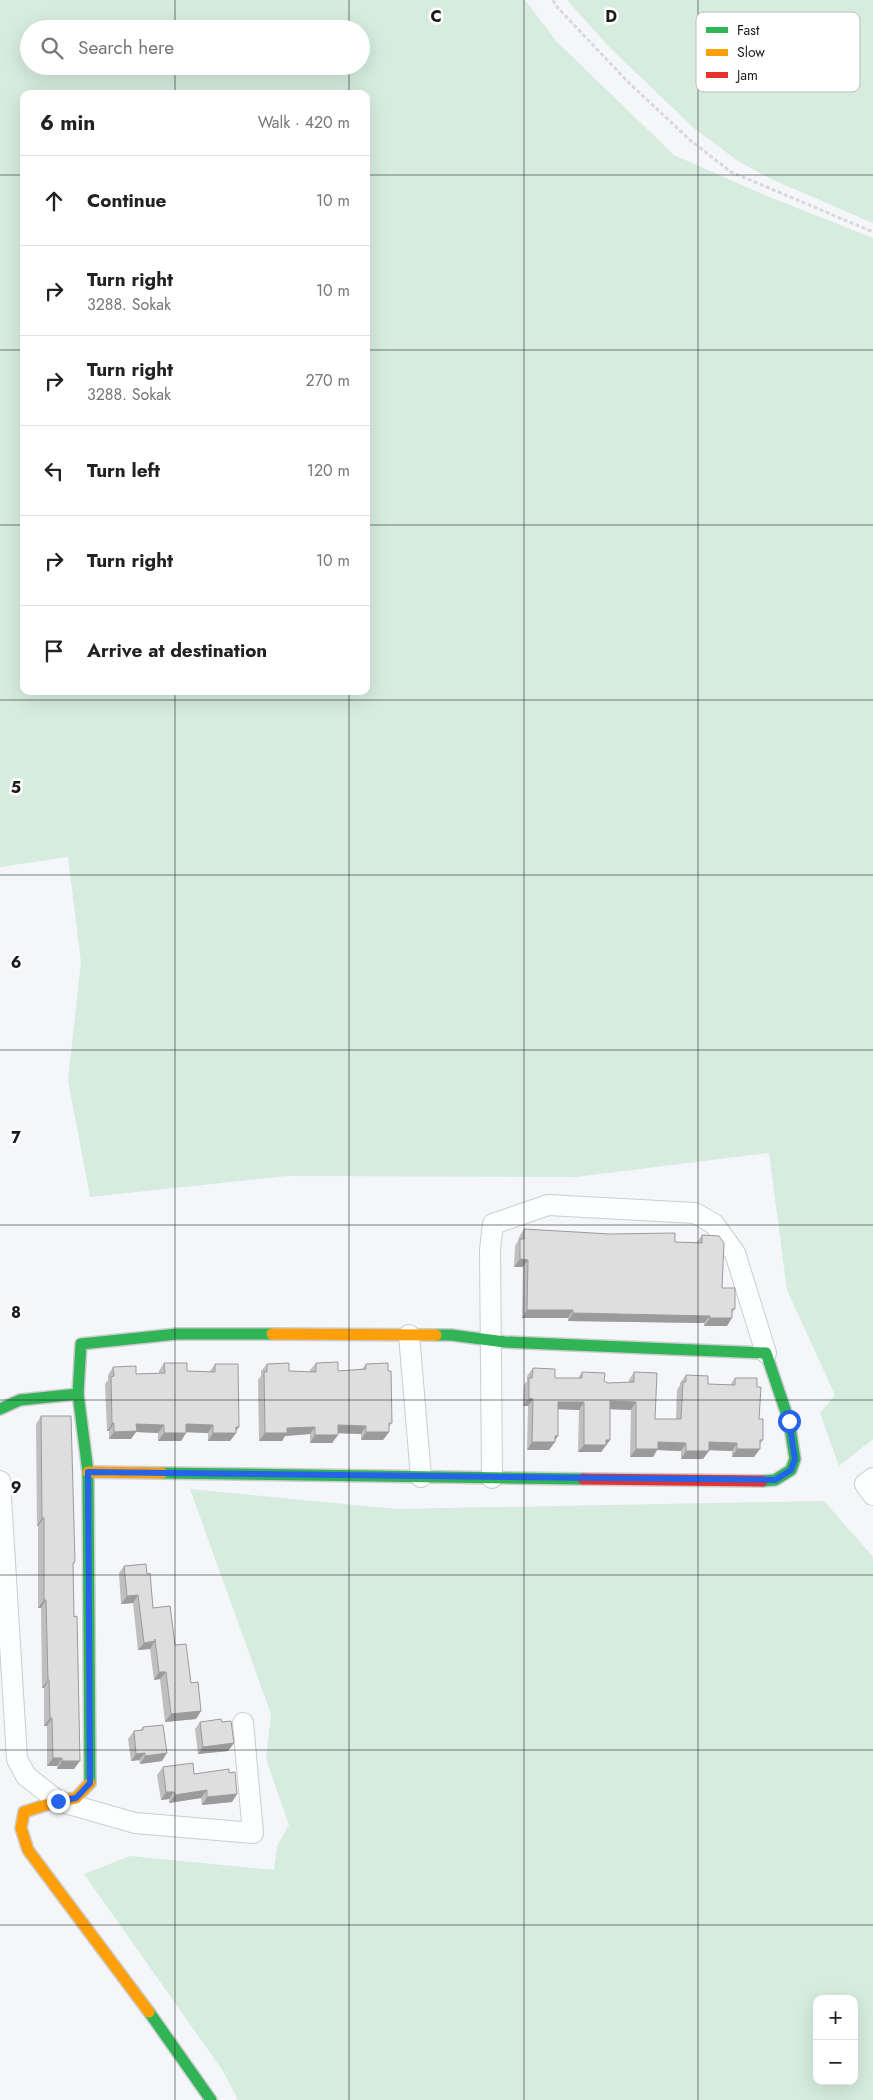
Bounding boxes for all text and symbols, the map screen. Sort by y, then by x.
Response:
text: C [430,5,442,28]
text: D [605,5,617,28]
legend [696,12,860,92]
search box [20,20,370,75]
text: Fast [737,20,760,40]
icon: search [38,34,66,62]
text: Search here [78,34,174,61]
text: Slow [737,42,765,62]
text: Jam [735,65,758,85]
text: 6 min [40,108,95,138]
text: Walk · 420 m [258,111,350,134]
icon: ahead [40,187,68,215]
text: Continue [87,187,166,214]
text: 10 m [316,189,350,212]
text: Turn right [87,266,173,293]
icon: right [40,277,68,305]
text: 10 m [316,279,350,302]
text: 3288. Sokak [87,293,171,316]
text: Turn right [87,356,173,383]
icon: right [40,367,68,395]
text: 270 m [306,369,350,392]
text: 3288. Sokak [87,383,171,406]
icon: left [40,457,68,485]
text: Turn left [87,457,160,484]
text: 120 m [307,459,350,482]
icon: right [40,547,68,575]
text: Turn right [87,547,173,574]
text: 10 m [316,549,350,572]
icon: arrive [40,637,68,665]
text: Arrive at destination [87,637,267,664]
text: 5 [11,776,21,799]
text: 6 [11,951,21,974]
text: 7 [11,1126,21,1149]
text: 8 [11,1301,21,1324]
route start [778,1410,801,1433]
text: 9 [11,1476,21,1499]
route end [47,1790,70,1813]
map controls [813,1995,858,2085]
button: + [813,1995,858,2040]
button: − [813,2040,858,2085]

